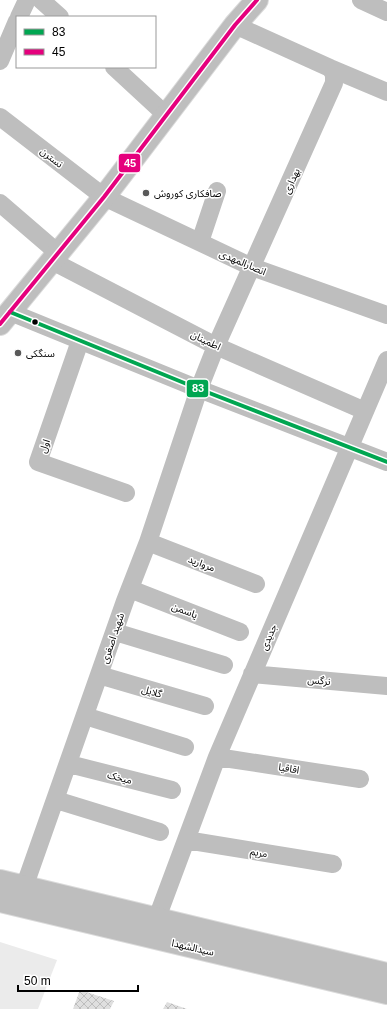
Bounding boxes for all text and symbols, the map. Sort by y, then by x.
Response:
legend [16,16,156,68]
text: 83 [52,25,66,39]
text: 45 [52,45,66,59]
street label: نسترن [38,145,65,171]
line badge: 45 [118,153,141,173]
text: 45 [124,157,136,169]
street label: بهداری [281,166,303,196]
marker: صافکاری کوروش [141,188,151,198]
place label: صافکاری کوروش [154,188,222,200]
street label: انصارالمهدی [217,248,268,278]
unlabelled marker [30,317,40,327]
street label: اطمینان [189,329,223,352]
marker: سنگکی [13,348,23,358]
place label: سنگکی [26,348,55,359]
line badge: 83 [186,379,209,398]
text: 83 [192,382,204,394]
street label: اول [37,438,53,455]
street label: مروارید [187,553,217,575]
street label: یاسمن [170,601,199,620]
street label: شهید اصغری [99,611,127,665]
street label: جدیدی [258,622,279,652]
street label: نرگس [307,674,331,688]
street label: گلایل [141,683,164,700]
street label: اقاقیا [278,761,300,776]
street label: میخک [106,769,133,786]
street label: مریم [249,846,268,861]
street label: سیدالشهدا [171,937,215,958]
scale bar [18,967,138,993]
text: 50 m [24,974,51,988]

